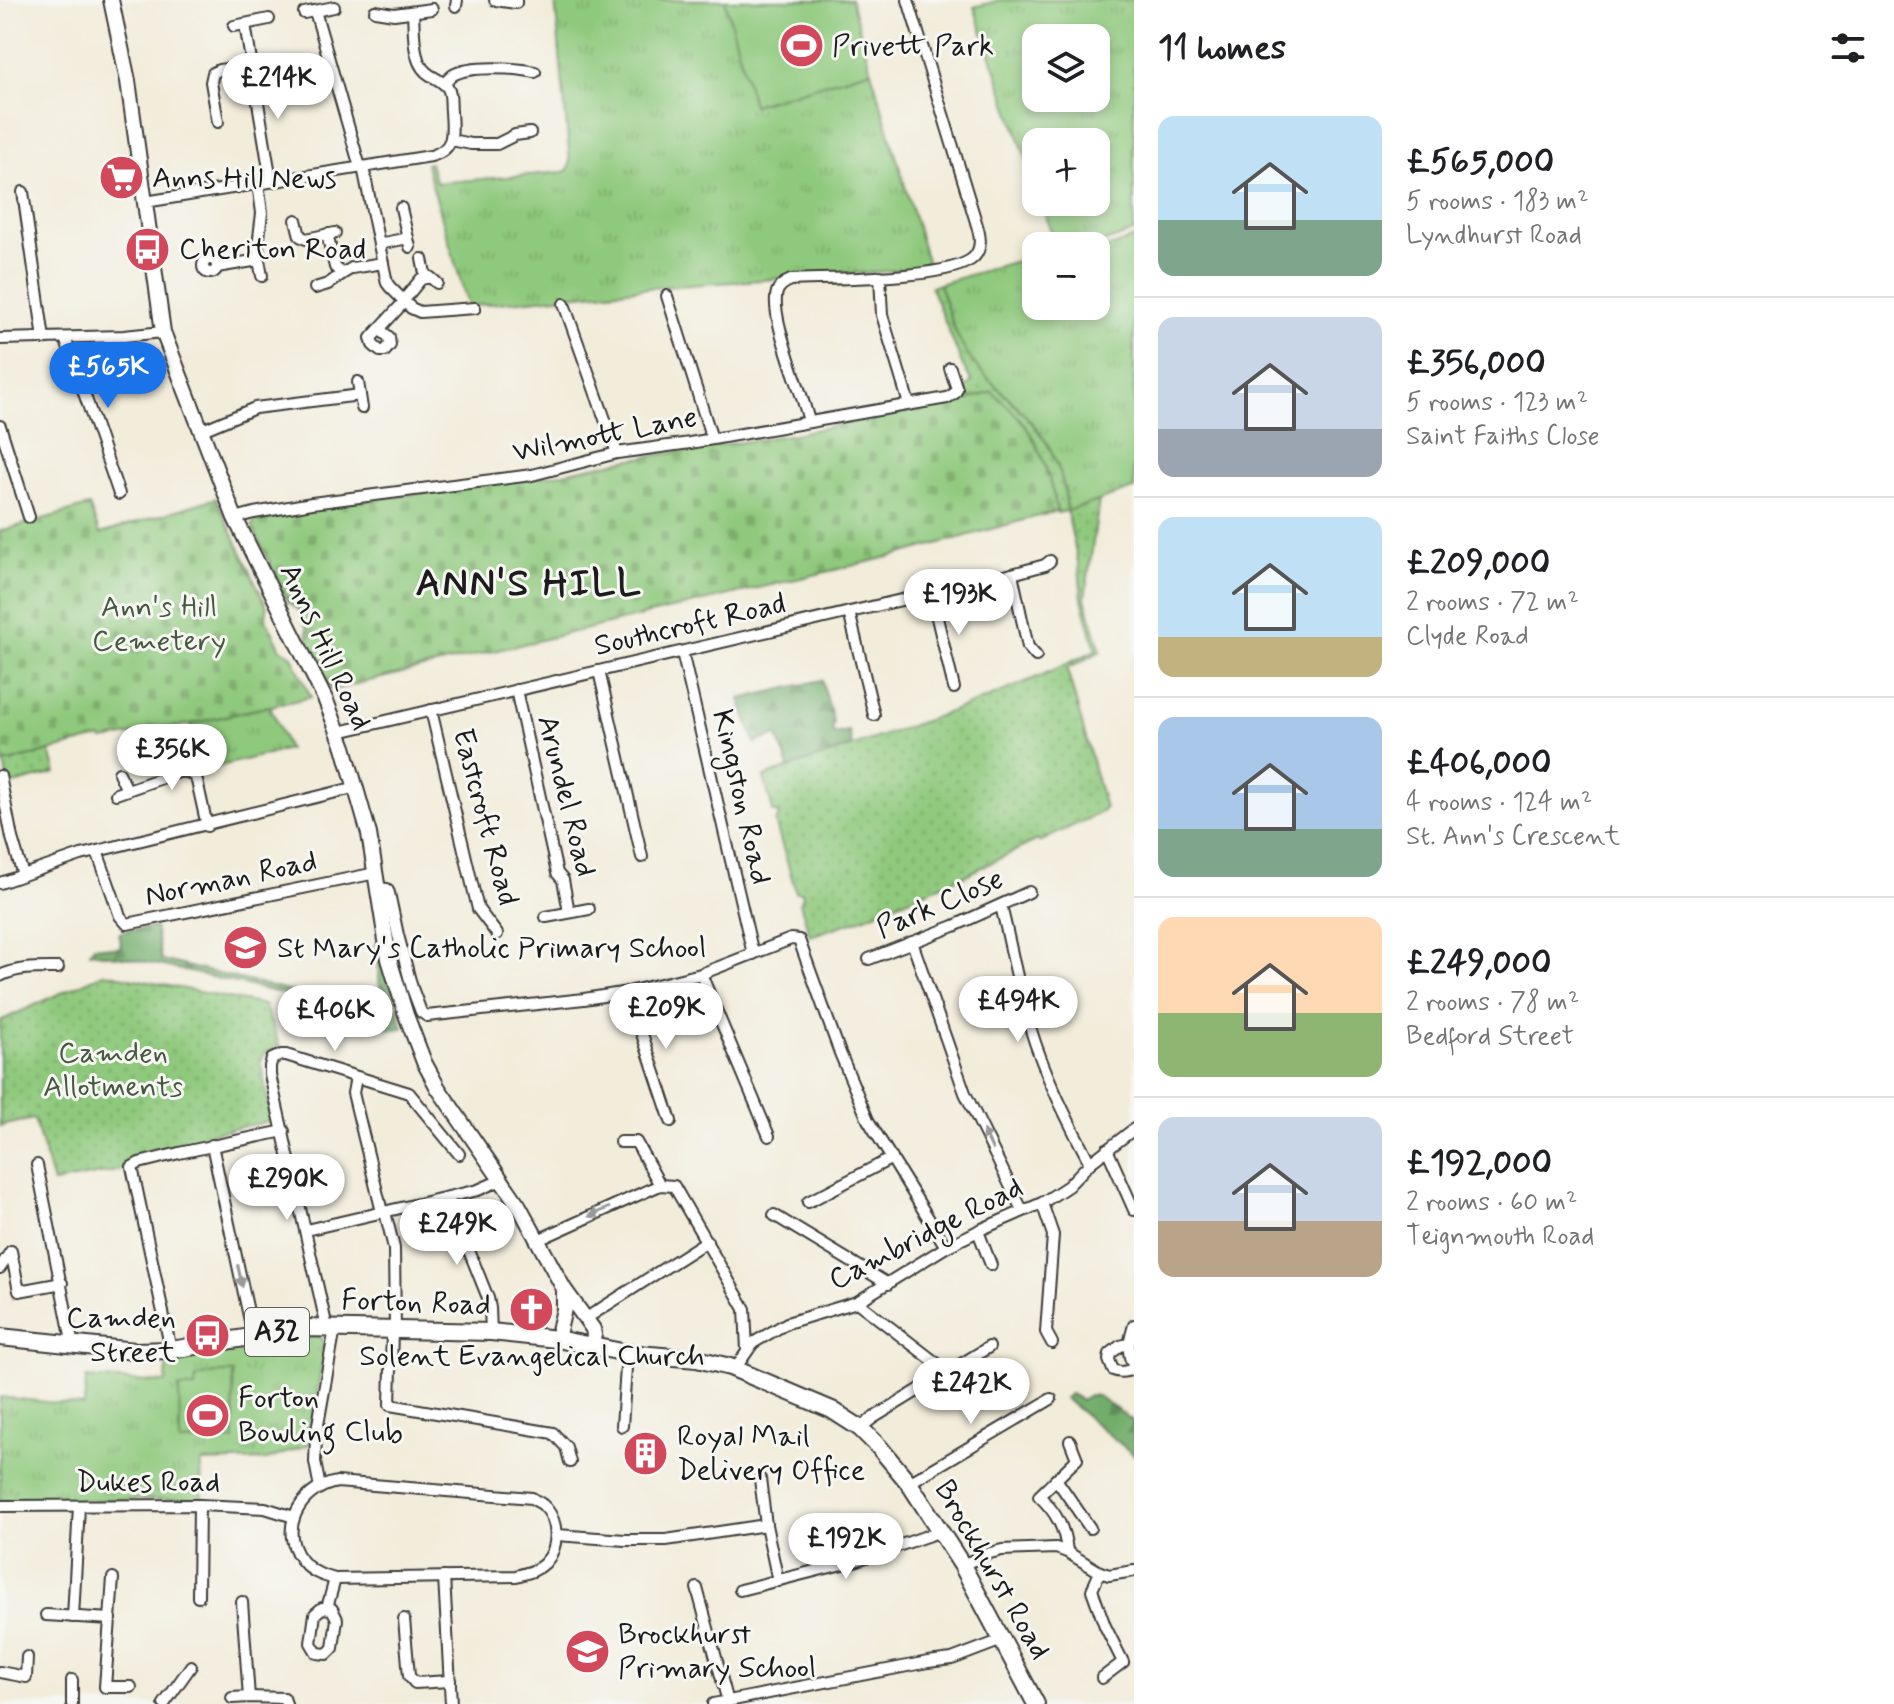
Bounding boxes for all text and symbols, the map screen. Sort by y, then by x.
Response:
sports icon: Privett Park [777,22,825,70]
map controls [1022,24,1110,320]
button: layers [1022,24,1110,112]
text: 11 homes [1158,26,1286,71]
icon: filters [1826,26,1870,70]
place label: Privett Park [832,27,994,66]
pin: £214K [222,53,334,121]
text: £214K [240,62,316,96]
button: + [1022,128,1110,216]
text: £565,000 [1406,140,1554,185]
icon: home [1222,148,1318,244]
supermarket icon: Anns Hill News [97,154,145,202]
place label: Anns Hill News [152,159,337,198]
text: 5 rooms · 183 m² [1406,185,1589,219]
text: Lyndhurst Road [1406,219,1582,253]
bus stop icon: Cheriton Road [124,225,172,273]
place label: Cheriton Road [179,230,366,269]
button: − [1022,232,1110,320]
text: £356,000 [1406,341,1546,386]
pin: £565K [52,342,164,410]
icon: home [1222,349,1318,445]
text: £565K [67,351,149,385]
text: 5 rooms · 123 m² [1406,386,1588,420]
street label: Wilmott Lane [509,398,701,472]
text: Saint Faiths Close [1406,420,1600,454]
text: £209,000 [1406,541,1550,586]
icon: home [1222,549,1318,645]
street label: Anns Hill Road [269,557,381,737]
district label: ANN'S HILL [416,560,642,609]
pin: £193K [903,569,1015,637]
text: £193K [922,578,996,612]
street label: Southcroft Road [590,584,790,666]
text: 2 rooms · 72 m² [1406,586,1579,620]
park label: Ann's Hill Cemetery [92,588,226,661]
text: Clyde Road [1406,620,1529,654]
street label: Kingston Road [700,706,780,889]
street label: Arundel Road [527,711,605,881]
pin: £356K [116,724,228,792]
street label: Eastcroft Road [443,724,527,910]
text: £356K [135,733,209,767]
text: £406,000 [1406,741,1551,786]
icon: home [1222,749,1318,845]
text: 4 rooms · 124 m² [1406,786,1592,820]
text: St. Ann's Crescent [1406,820,1620,854]
street label: Norman Road [142,842,320,916]
street label: Park Close [870,860,1010,948]
school or university icon: St Mary's Catholic Primary School [222,924,270,972]
place label: St Mary's Catholic Primary School [277,929,706,968]
text: £249,000 [1406,941,1551,986]
icon: home [1222,949,1318,1045]
pin: £494K [962,976,1074,1044]
pin: £209K [610,983,722,1051]
pin: £406K [279,985,391,1053]
text: £494K [977,985,1059,1019]
text: 2 rooms · 78 m² [1406,986,1579,1020]
text: £209K [627,992,705,1026]
text: £406K [296,994,374,1028]
text: Bedford Street [1406,1020,1574,1054]
park label: Camden Allotments [43,1034,183,1107]
one-way arrow [981,1128,995,1152]
text: £192,000 [1406,1141,1552,1186]
icon: home [1222,1149,1318,1245]
pin: £290K [231,1154,343,1222]
text: £290K [247,1163,327,1197]
street label: Cambridge Road [822,1168,1031,1302]
text: 2 rooms · 60 m² [1406,1186,1577,1220]
pin: £249K [401,1199,513,1267]
one-way arrow [587,1206,611,1219]
text: £249K [418,1208,496,1242]
text: Teignmouth Road [1406,1220,1594,1254]
one-way arrow [234,1264,247,1289]
street label: Forton Road [341,1281,491,1325]
church icon: Solent Evangelical Church [508,1286,556,1334]
place label: Camden Street [66,1299,176,1372]
road number: A32 [245,1308,309,1356]
bus stop icon: Camden Street [183,1311,231,1359]
place label: Solent Evangelical Church [359,1337,705,1376]
pin: £242K [915,1358,1027,1426]
text: £242K [931,1367,1011,1401]
place label: Forton Bowling Club [238,1379,403,1455]
sports icon: Forton Bowling Club [183,1391,231,1439]
place label: Royal Mail Delivery Office [677,1417,865,1490]
building icon: Royal Mail Delivery Office [622,1429,670,1477]
street label: Dukes Road [76,1463,220,1502]
street label: Brockhurst Road [925,1473,1059,1667]
pin: £192K [790,1513,902,1581]
text: £192K [806,1522,886,1556]
place label: Brockhurst Primary School [618,1615,816,1688]
school or university icon: Brockhurst Primary School [563,1627,611,1675]

